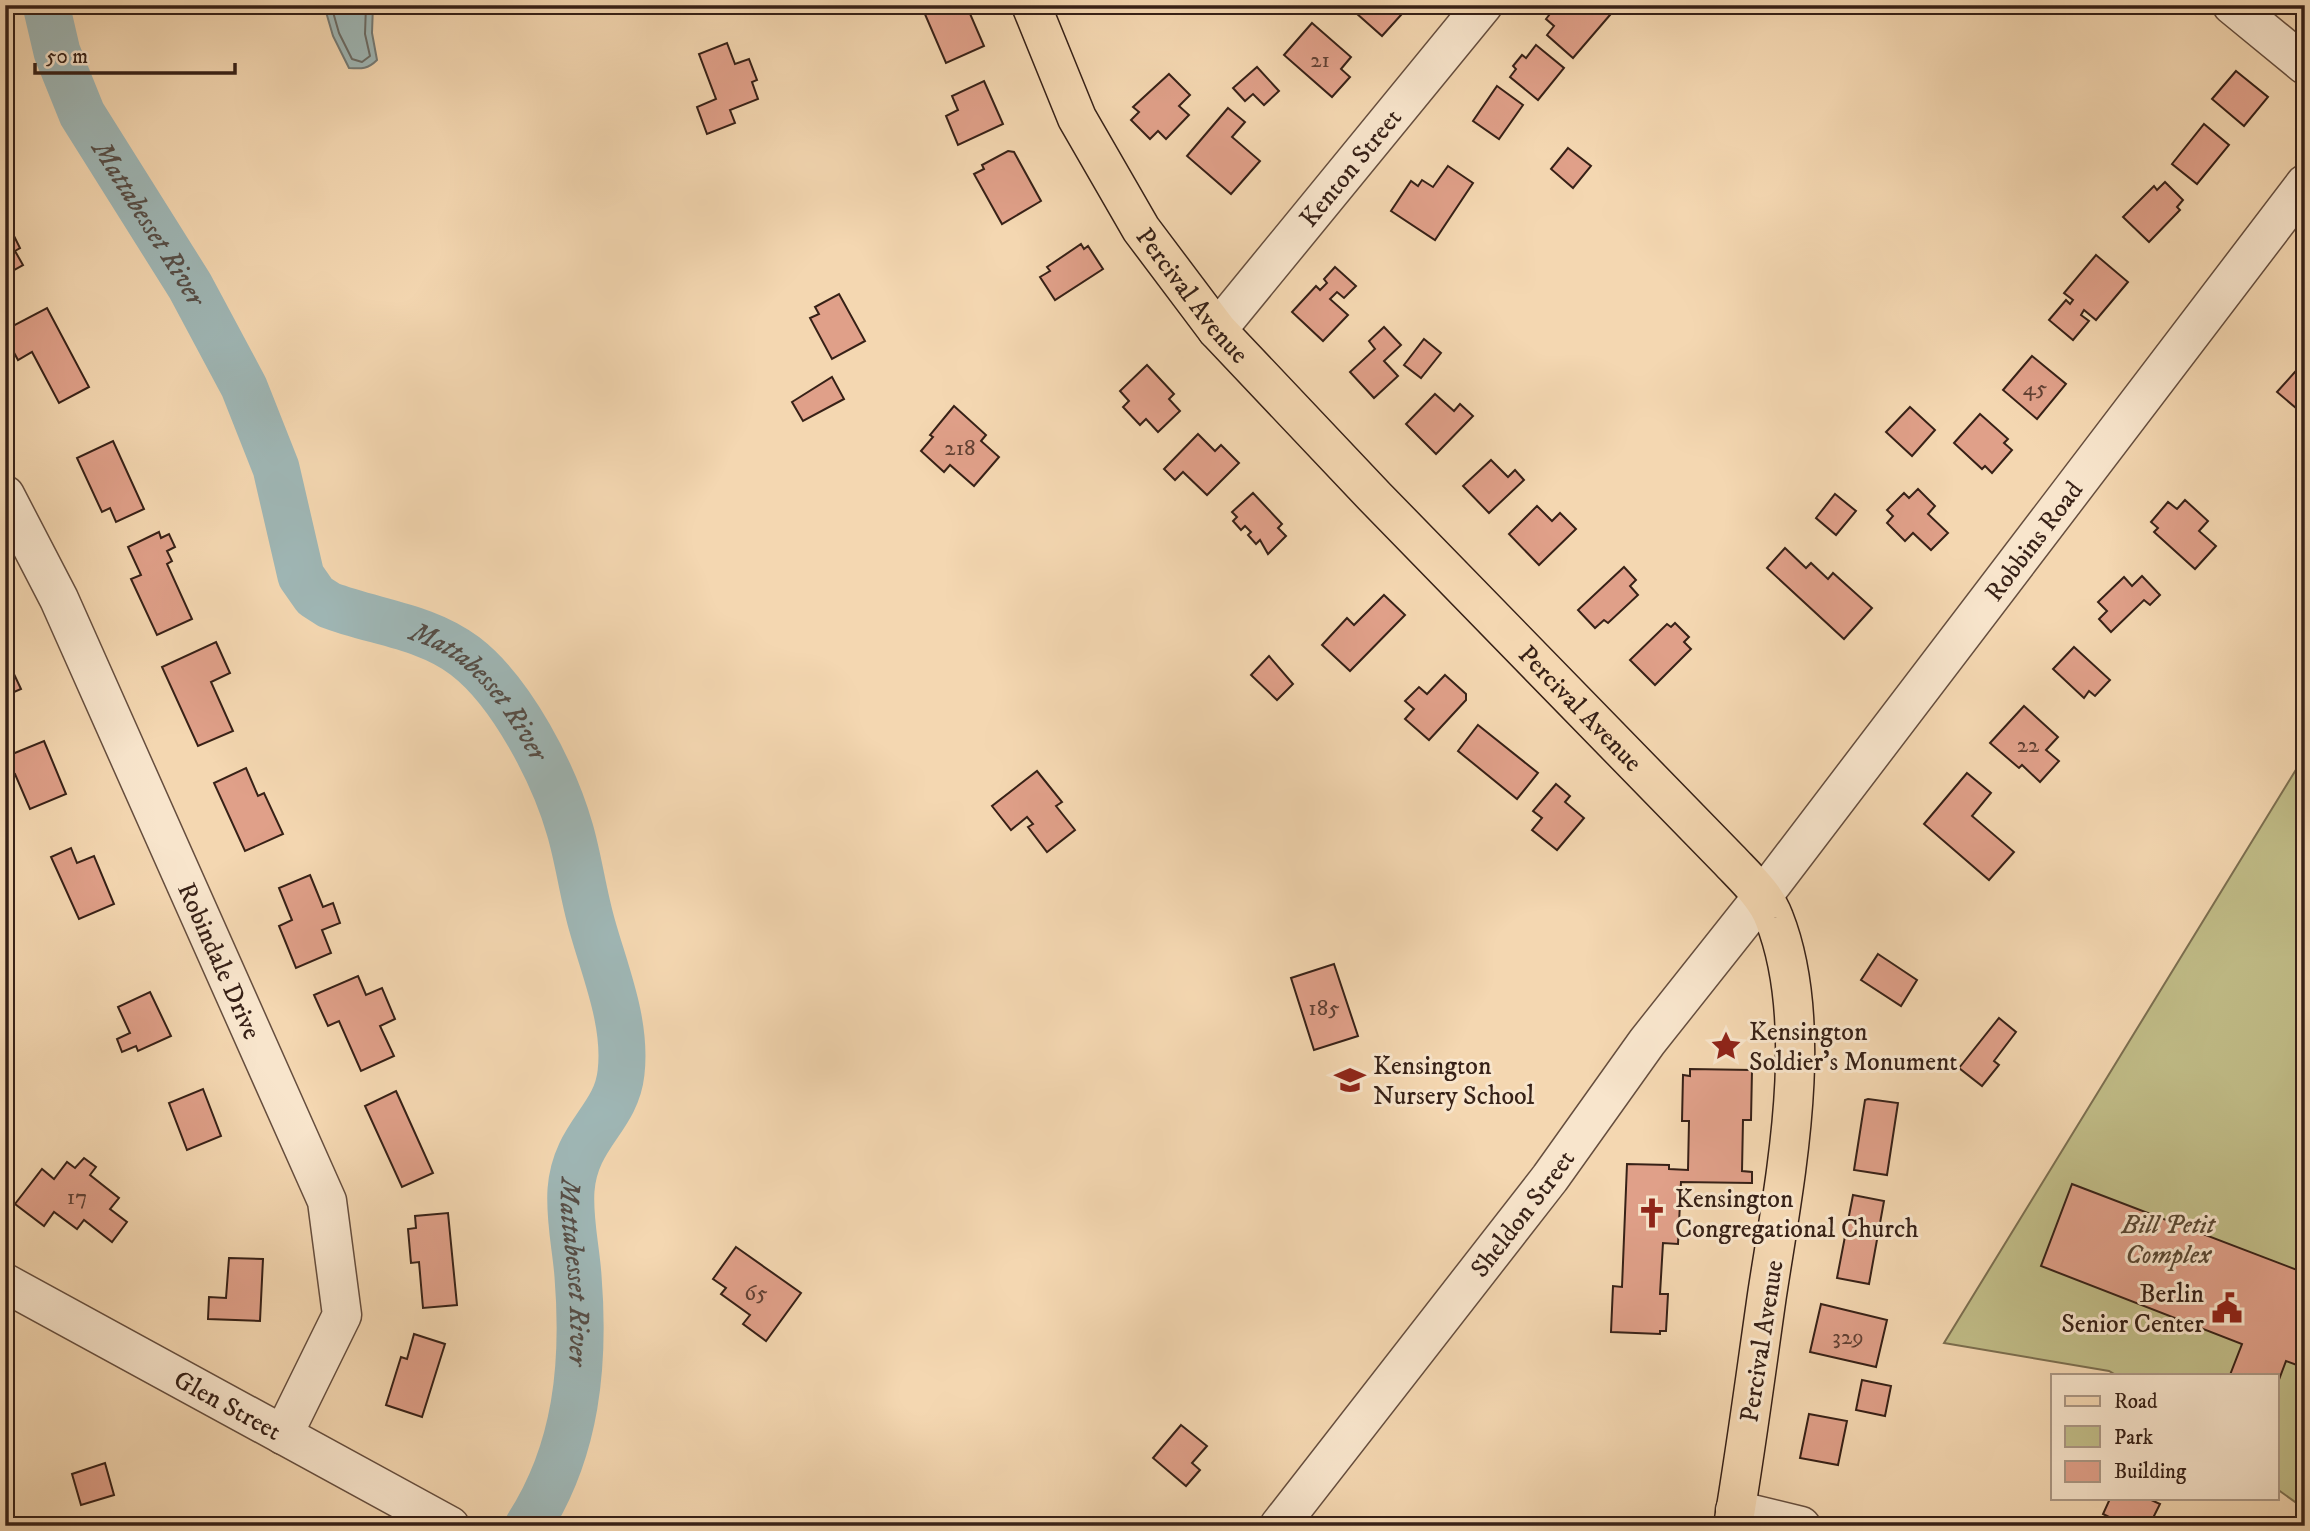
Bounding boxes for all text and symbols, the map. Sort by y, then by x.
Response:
scale bar [35,32,234,76]
text: 50 m [46,44,88,70]
house number: 21 [1310,46,1330,75]
street label: Kenton Street [1293,102,1410,235]
water label: Mattabesset River [83,133,214,313]
street label: Percival Avenue [1128,222,1255,371]
house number: 45 [2023,374,2047,403]
house number: 218 [944,434,976,463]
street label: Robbins Road [1978,475,2091,608]
water label: Mattabesset River [403,614,556,768]
street label: Percival Avenue [1511,639,1649,779]
house number: 22 [2017,731,2040,760]
street label: Robindale Drive [169,878,268,1045]
house number: 185 [1308,994,1340,1023]
place label: Kensington Soldier's Monument [1749,1016,1958,1079]
place icon: Kensington Soldier's Monument [1709,1029,1743,1063]
place label: Kensington Nursery School [1373,1050,1535,1113]
school or university icon: Kensington Nursery School [1333,1063,1367,1097]
street label: Sheldon Street [1464,1144,1583,1285]
water label: Mattabesset River [551,1175,596,1368]
house number: 17 [67,1183,87,1212]
place label: Kensington Congregational Church [1675,1183,1919,1246]
church icon: Kensington Congregational Church [1635,1196,1669,1230]
park label: Bill Petit Complex [2120,1209,2217,1272]
street label: Percival Avenue [1733,1258,1792,1425]
place label: Berlin Senior Center [2061,1278,2204,1341]
house number: 65 [744,1279,768,1308]
public building icon: Berlin Senior Center [2210,1291,2244,1325]
house number: 329 [1832,1323,1864,1352]
street label: Glen Street [168,1363,287,1449]
legend [2051,1374,2278,1500]
text: Road [2114,1389,2158,1415]
text: Park [2114,1425,2154,1451]
text: Building [2114,1459,2187,1485]

